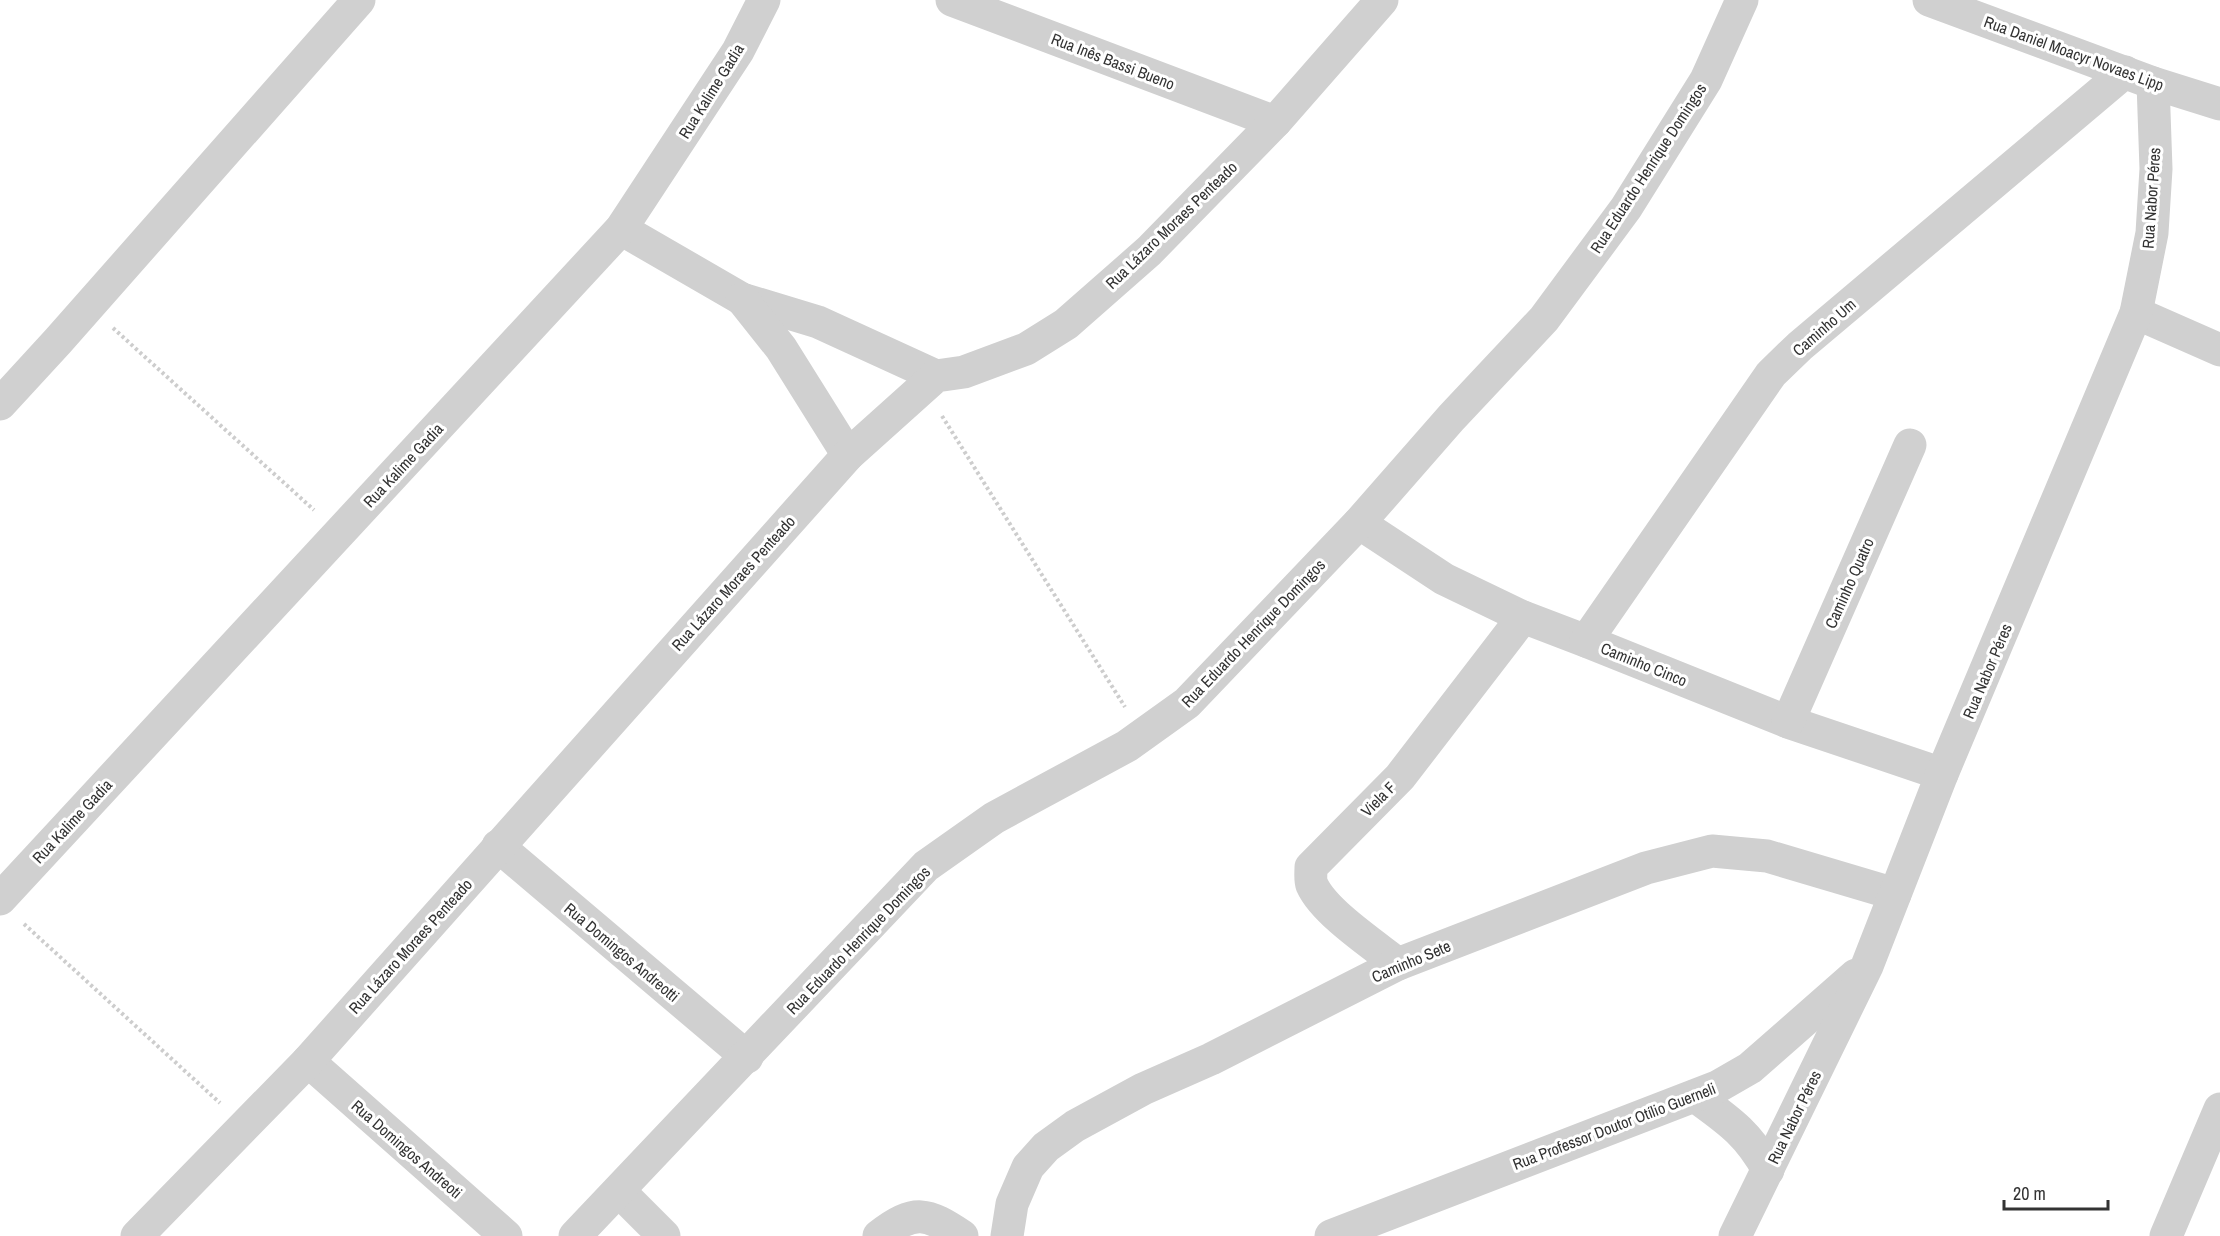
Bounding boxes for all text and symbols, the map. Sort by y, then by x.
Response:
street label: Rua Daniel Moacyr Novaes Lipp [1981,10,2167,96]
street label: Rua Inês Bassi Bueno [1048,27,1178,95]
street label: Rua Kalime Gadia [673,39,749,143]
street label: Rua Eduardo Henrique Domingos [1585,79,1711,257]
street label: Rua Nabor Péres [2136,147,2166,249]
street label: Rua Lázaro Moraes Penteado [1100,156,1242,294]
street label: Caminho Um [1788,293,1860,361]
street label: Rua Kalime Gadia [358,418,448,512]
street label: Rua Lázaro Moraes Penteado [666,511,800,655]
street label: Caminho Quatro [1819,534,1879,632]
street label: Rua Eduardo Henrique Domingos [1176,554,1330,712]
street label: Rua Nabor Péres [1957,620,2017,722]
street label: Caminho Cinco [1598,637,1690,691]
street label: Rua Kalime Gadia [27,774,117,868]
street label: Viela F [1356,777,1400,821]
street label: Rua Eduardo Henrique Domingos [781,861,935,1019]
street label: Rua Lázaro Moraes Penteado [343,874,477,1018]
street label: Rua Domingos Andreotti [560,897,684,1007]
street label: Caminho Sete [1368,934,1454,988]
street label: Rua Nabor Péres [1762,1067,1826,1167]
street label: Rua Professor Doutor Otílio Guerneli [1509,1077,1719,1175]
street label: Rua Domingos Andreoti [347,1095,467,1203]
scale bar [2004,1173,2108,1211]
text: 20 m [2013,1181,2046,1206]

